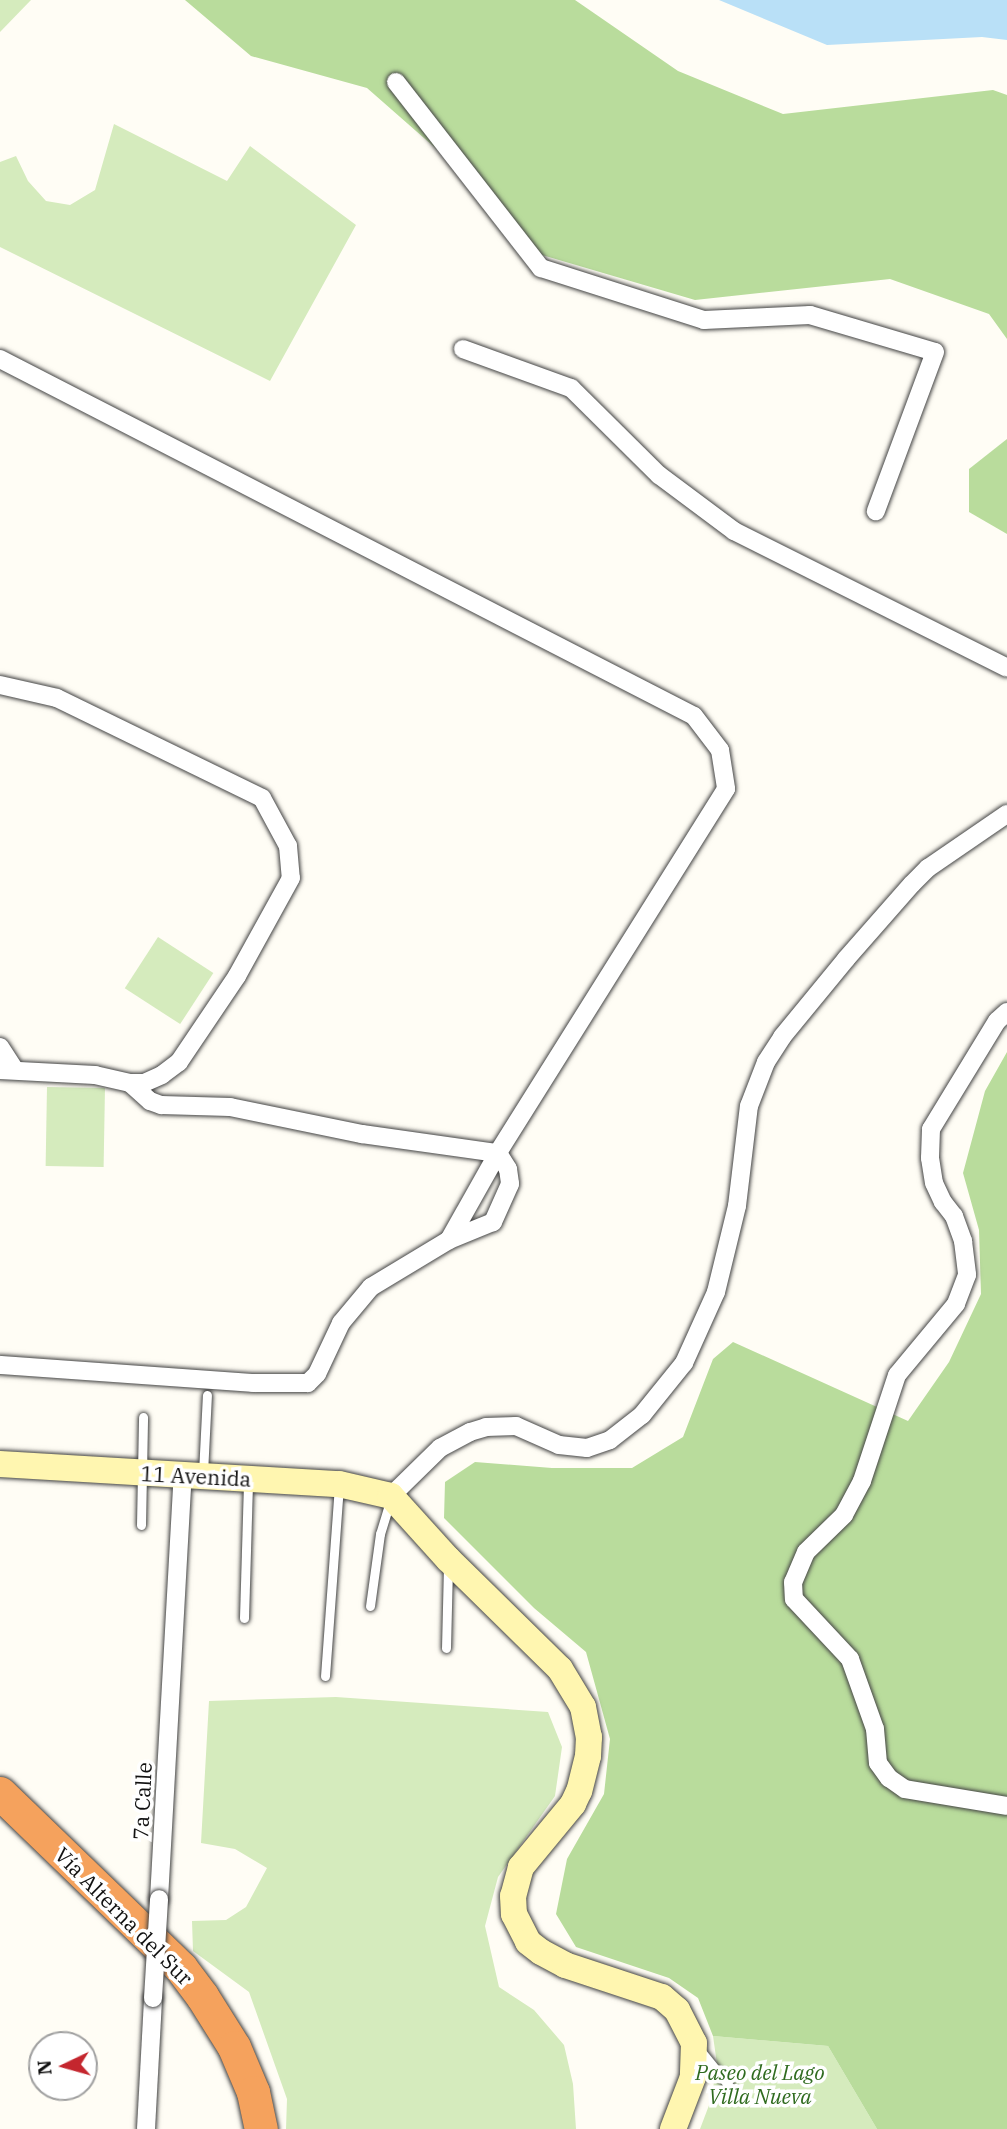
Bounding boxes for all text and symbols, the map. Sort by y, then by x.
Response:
street label: 11 Avenida [140,1461,252,1491]
street label: 7a Calle [127,1762,157,1840]
street label: Vía Alterna del Sur [50,1842,198,1990]
north arrow [28,2031,98,2101]
text: N [31,2059,57,2076]
park label: Paseo del Lago Villa Nueva [695,2059,825,2109]

